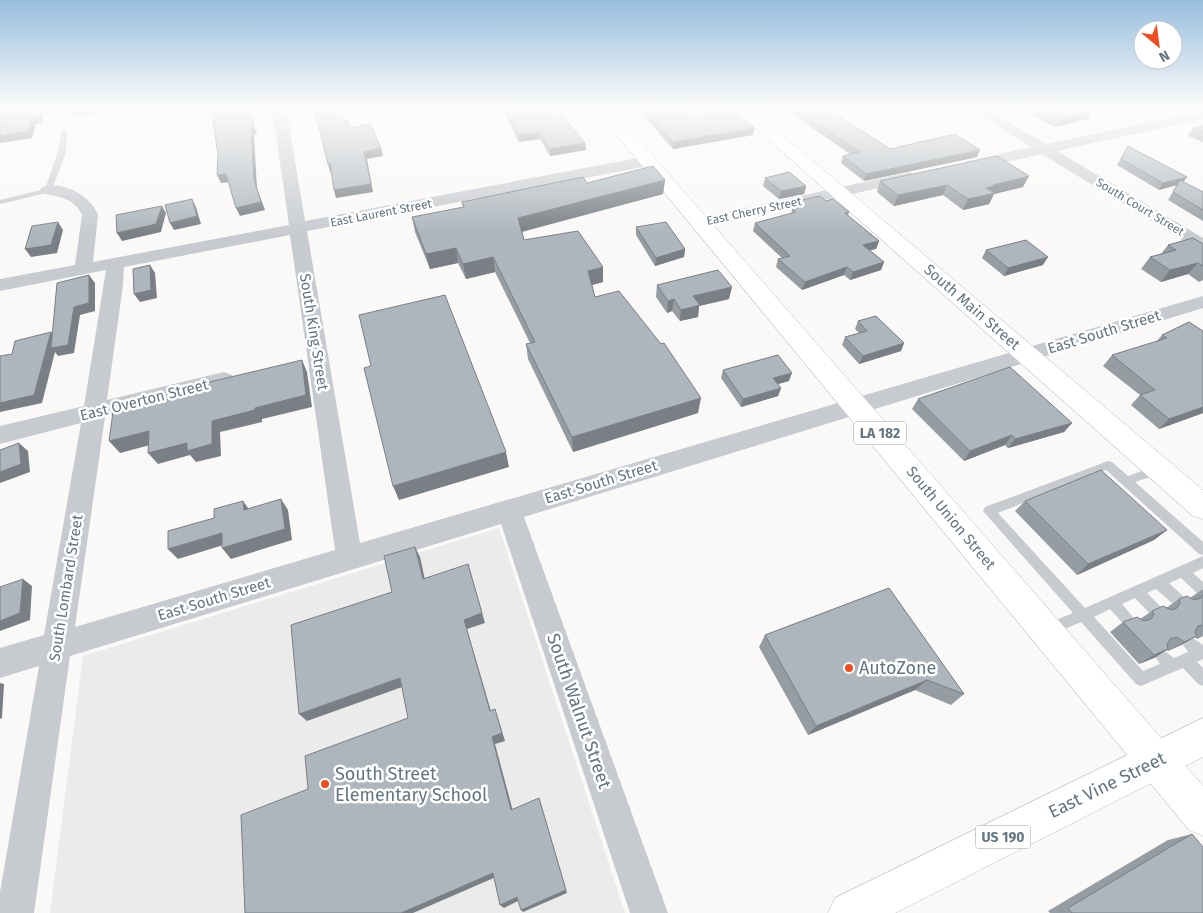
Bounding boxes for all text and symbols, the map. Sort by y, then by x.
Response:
north arrow [1133,20,1183,70]
text: N [1156,46,1172,66]
street label: South Court Street [1093,175,1187,239]
street label: East Cherry Street [705,194,803,228]
street label: East Laurent Street [329,196,434,230]
street label: South Main Street [920,260,1024,354]
street label: South King Street [296,272,332,392]
street label: East South Street [1046,306,1163,358]
street label: East Overton Street [78,375,210,425]
road number: LA 182 [854,422,906,444]
street label: East South Street [543,456,660,508]
street label: South Union Street [903,463,1000,574]
street label: South Lombard Street [45,513,87,663]
street label: East South Street [156,573,273,625]
street label: South Walnut Street [542,630,616,792]
place label: AutoZone [859,657,936,679]
marker: AutoZone [843,662,855,674]
street label: East Vine Street [1045,747,1170,823]
place label: South Street Elementary School [335,763,487,806]
marker: South Street Elementary School [319,778,331,790]
road number: US 190 [976,826,1030,849]

